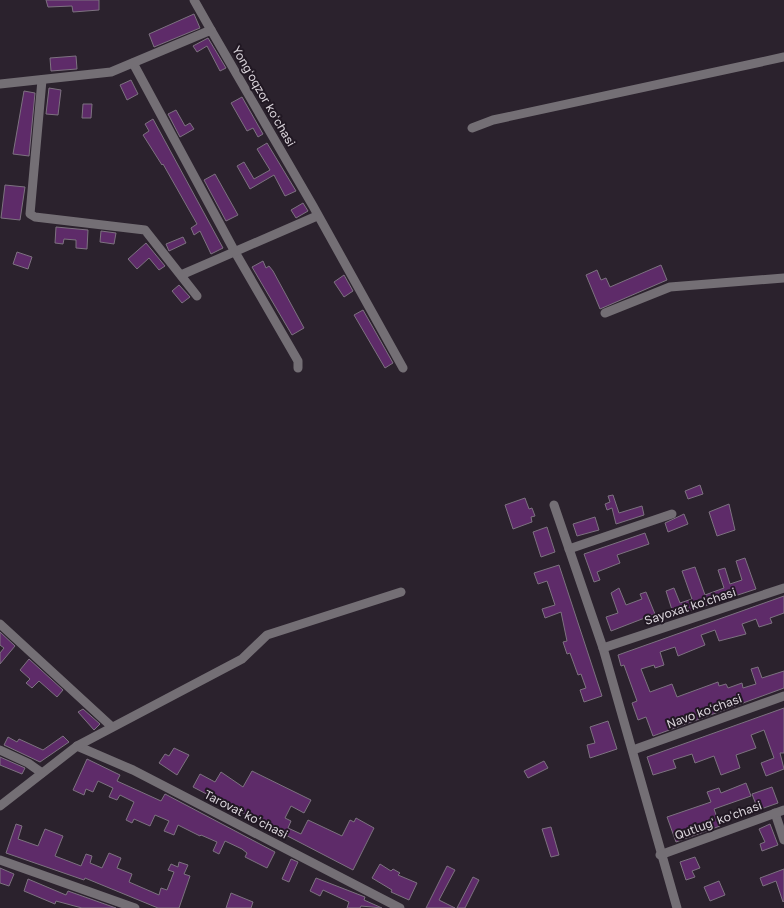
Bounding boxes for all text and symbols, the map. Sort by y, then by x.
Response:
street label: Yongʻoqzor koʻchasi [229,43,299,149]
street label: Sayoxat koʻchasi [642,584,738,628]
street label: Navo koʻchasi [664,690,744,732]
street label: Tarovat koʻchasi [202,786,290,842]
street label: Qutlugʻ koʻchasi [672,797,764,843]

